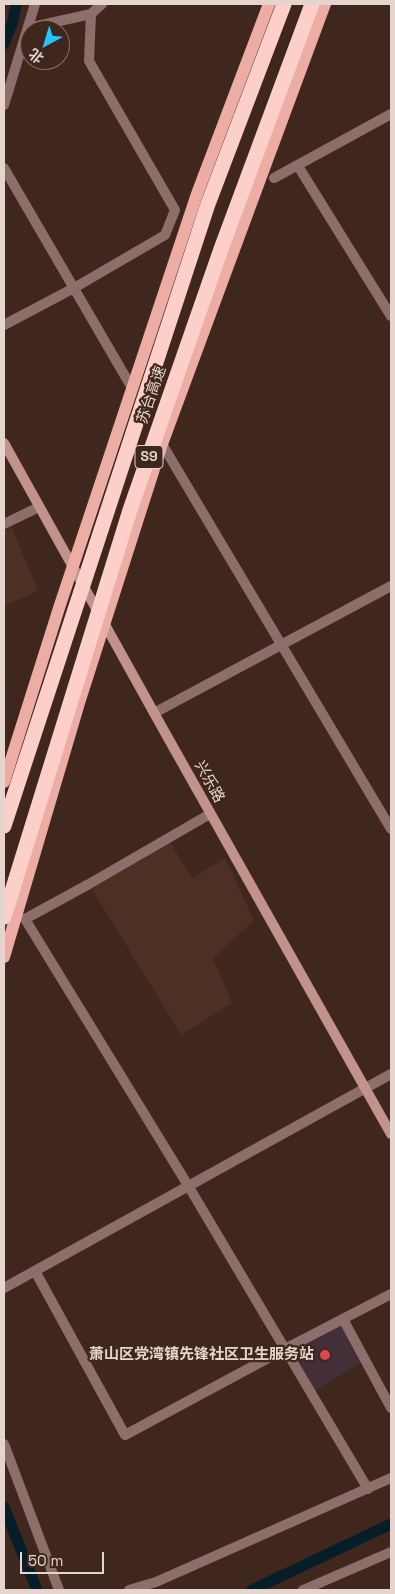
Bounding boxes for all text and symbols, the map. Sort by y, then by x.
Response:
north arrow [20,20,70,70]
text: 北 [25,44,47,67]
street label: 苏台高速 [134,364,170,426]
road number: S9 [135,446,163,468]
street label: 兴乐路 [190,758,228,806]
place label: 萧山区党湾镇先锋社区卫生服务站 [89,1346,314,1364]
marker: 萧山区党湾镇先锋社区卫生服务站 [318,1348,332,1362]
scale bar [22,1542,106,1574]
text: 50 m [28,1551,63,1570]

